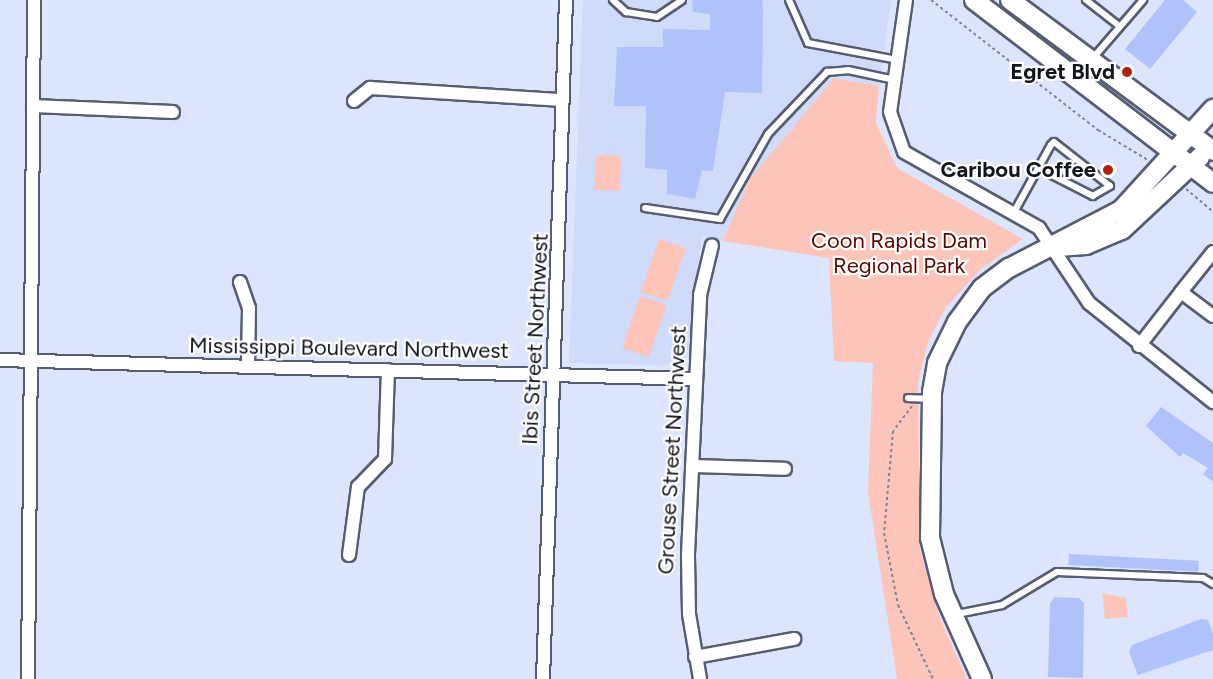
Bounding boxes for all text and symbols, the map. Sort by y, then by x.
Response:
place label: Egret Blvd [1010,59,1115,85]
marker: Egret Blvd [1120,65,1134,79]
place label: Caribou Coffee [940,157,1096,183]
marker: Caribou Coffee [1101,163,1115,177]
park label: Coon Rapids Dam Regional Park [811,227,987,278]
street label: Ibis Street Northwest [516,233,554,445]
street label: Grouse Street Northwest [652,325,692,575]
street label: Mississippi Boulevard Northwest [189,332,509,364]

